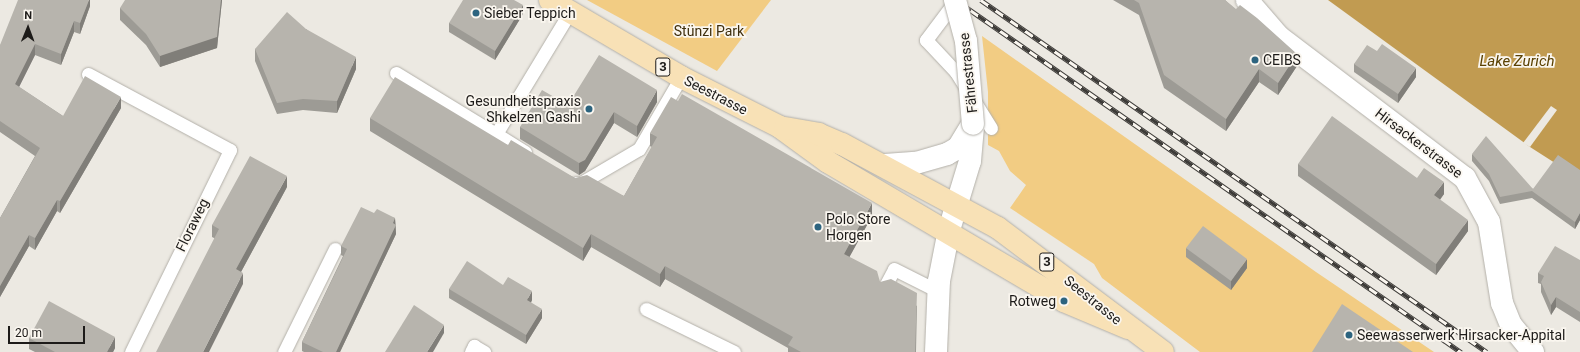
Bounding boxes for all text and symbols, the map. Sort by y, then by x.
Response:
place label: Sieber Teppich [484,5,576,21]
north arrow [8,8,48,48]
marker: Sieber Teppich [471,8,481,18]
text: N [24,9,32,22]
park label: Stünzi Park [674,23,744,39]
street label: Fährestrasse [955,32,981,114]
place label: CEIBS [1263,52,1301,68]
water label: Lake Zurich [1479,53,1555,71]
marker: CEIBS [1250,55,1260,65]
road number: 3 [655,56,671,78]
street label: Seestrasse [681,72,751,118]
place label: Gesundheitspraxis Shkelzen Gashi [466,93,581,126]
marker: Gesundheitspraxis Shkelzen Gashi [584,104,594,114]
street label: Hirsackerstrasse [1372,105,1466,181]
street label: Floraweg [172,196,212,254]
place label: Polo Store Horgen [826,211,890,244]
marker: Polo Store Horgen [813,222,823,232]
road number: 3 [1039,251,1055,273]
street label: Seestrasse [1061,272,1125,328]
place label: Rotweg [1009,293,1056,309]
marker: Rotweg [1059,296,1069,306]
scale bar [10,318,87,344]
text: 20 m [15,326,42,340]
place label: Seewasserwerk Hirsacker-Appital [1357,327,1565,343]
marker: Seewasserwerk Hirsacker-Appital [1344,330,1354,340]

